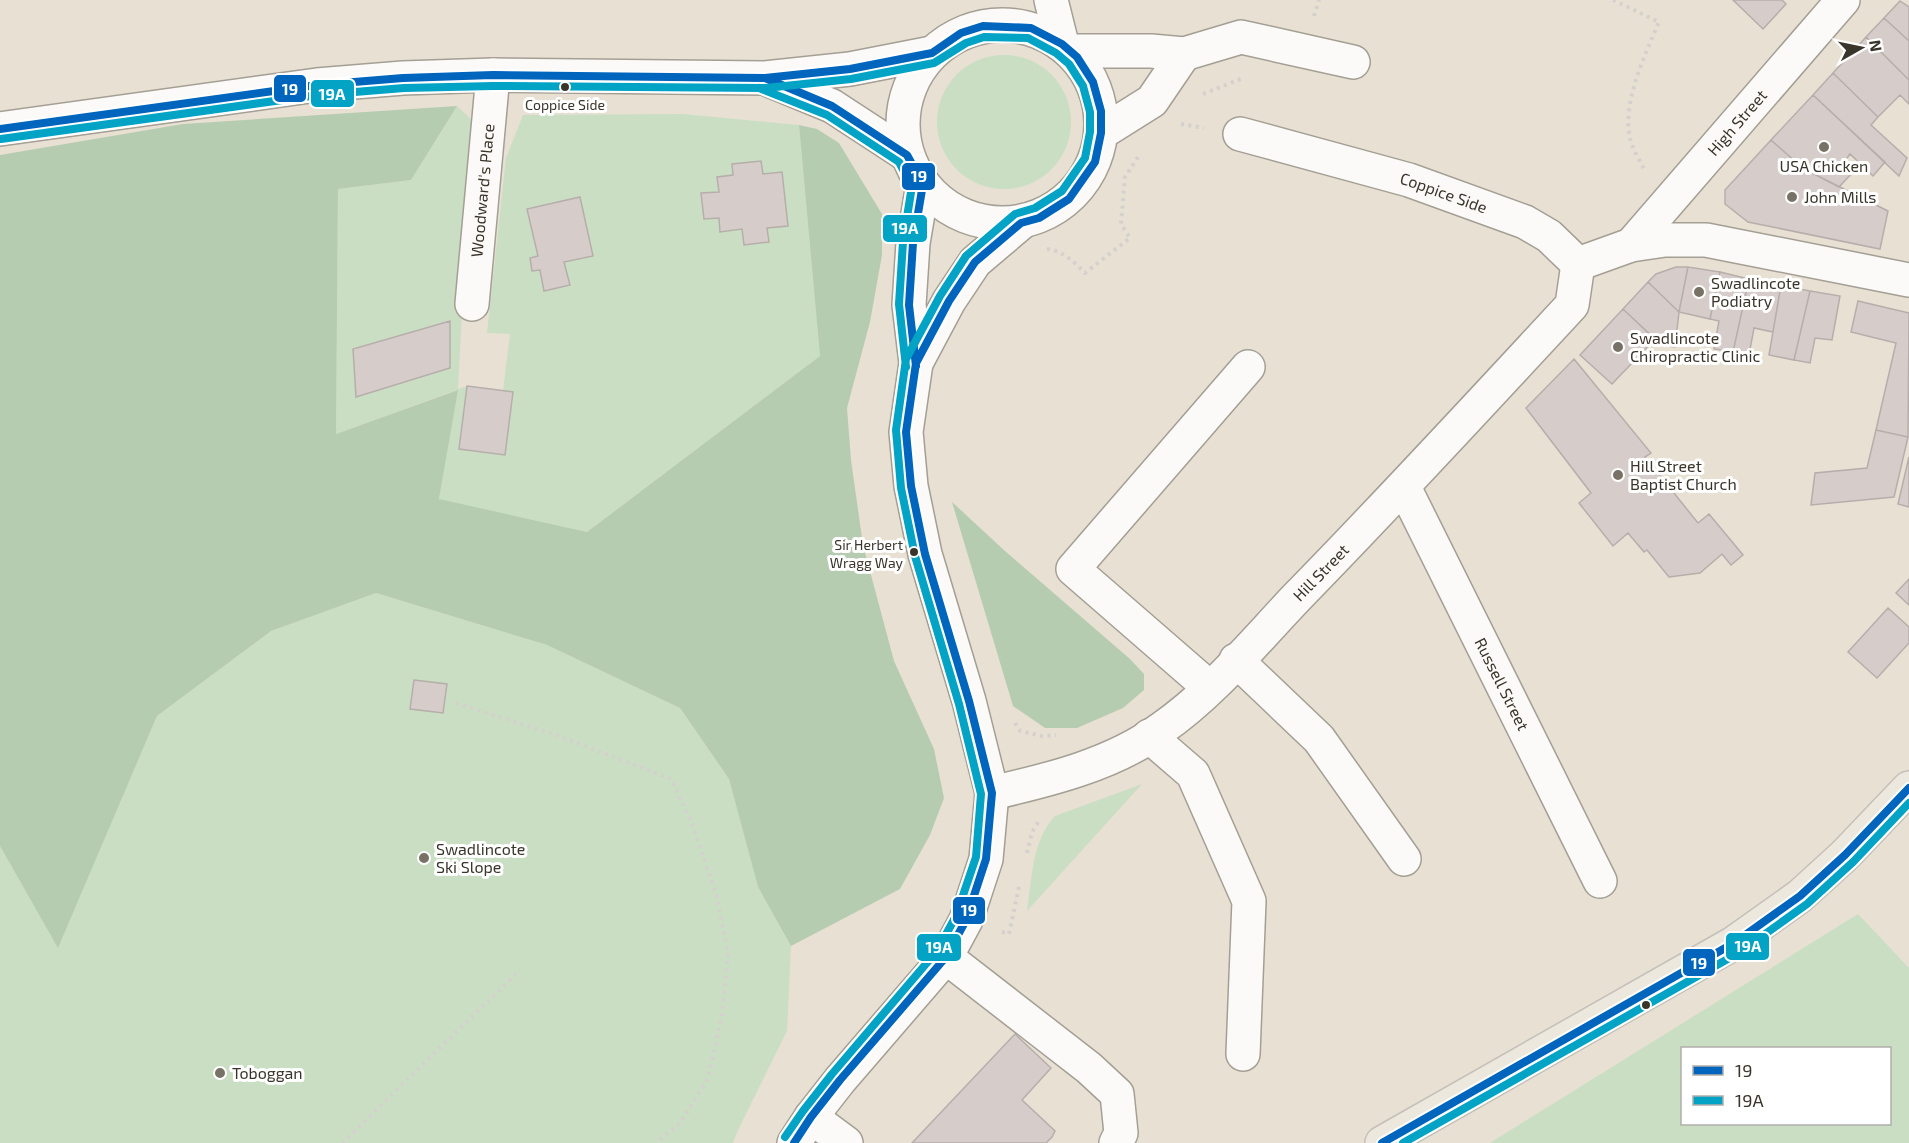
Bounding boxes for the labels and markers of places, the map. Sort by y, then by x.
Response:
marker: Coppice Side [559,81,571,93]
place label: Coppice Side [525,96,605,113]
marker: USA Chicken [1817,140,1831,154]
place label: USA Chicken [1780,156,1868,175]
place label: John Mills [1804,187,1876,206]
marker: John Mills [1785,190,1799,204]
place label: Swadlincote Podiatry [1711,273,1800,310]
marker: Swadlincote Podiatry [1692,285,1706,299]
place label: Swadlincote Chiropractic Clinic [1630,328,1761,365]
marker: Swadlincote Chiropractic Clinic [1611,340,1625,354]
place label: Hill Street Baptist Church [1630,456,1737,493]
marker: Hill Street Baptist Church [1611,468,1625,482]
place label: Sir Herbert Wragg Way [830,536,904,571]
marker: Sir Herbert Wragg Way [908,546,920,558]
place label: Swadlincote Ski Slope [436,839,525,876]
marker: Swadlincote Ski Slope [417,851,431,865]
unlabelled marker [1640,999,1652,1011]
place label: Toboggan [232,1063,303,1082]
marker: Toboggan [213,1066,227,1080]

